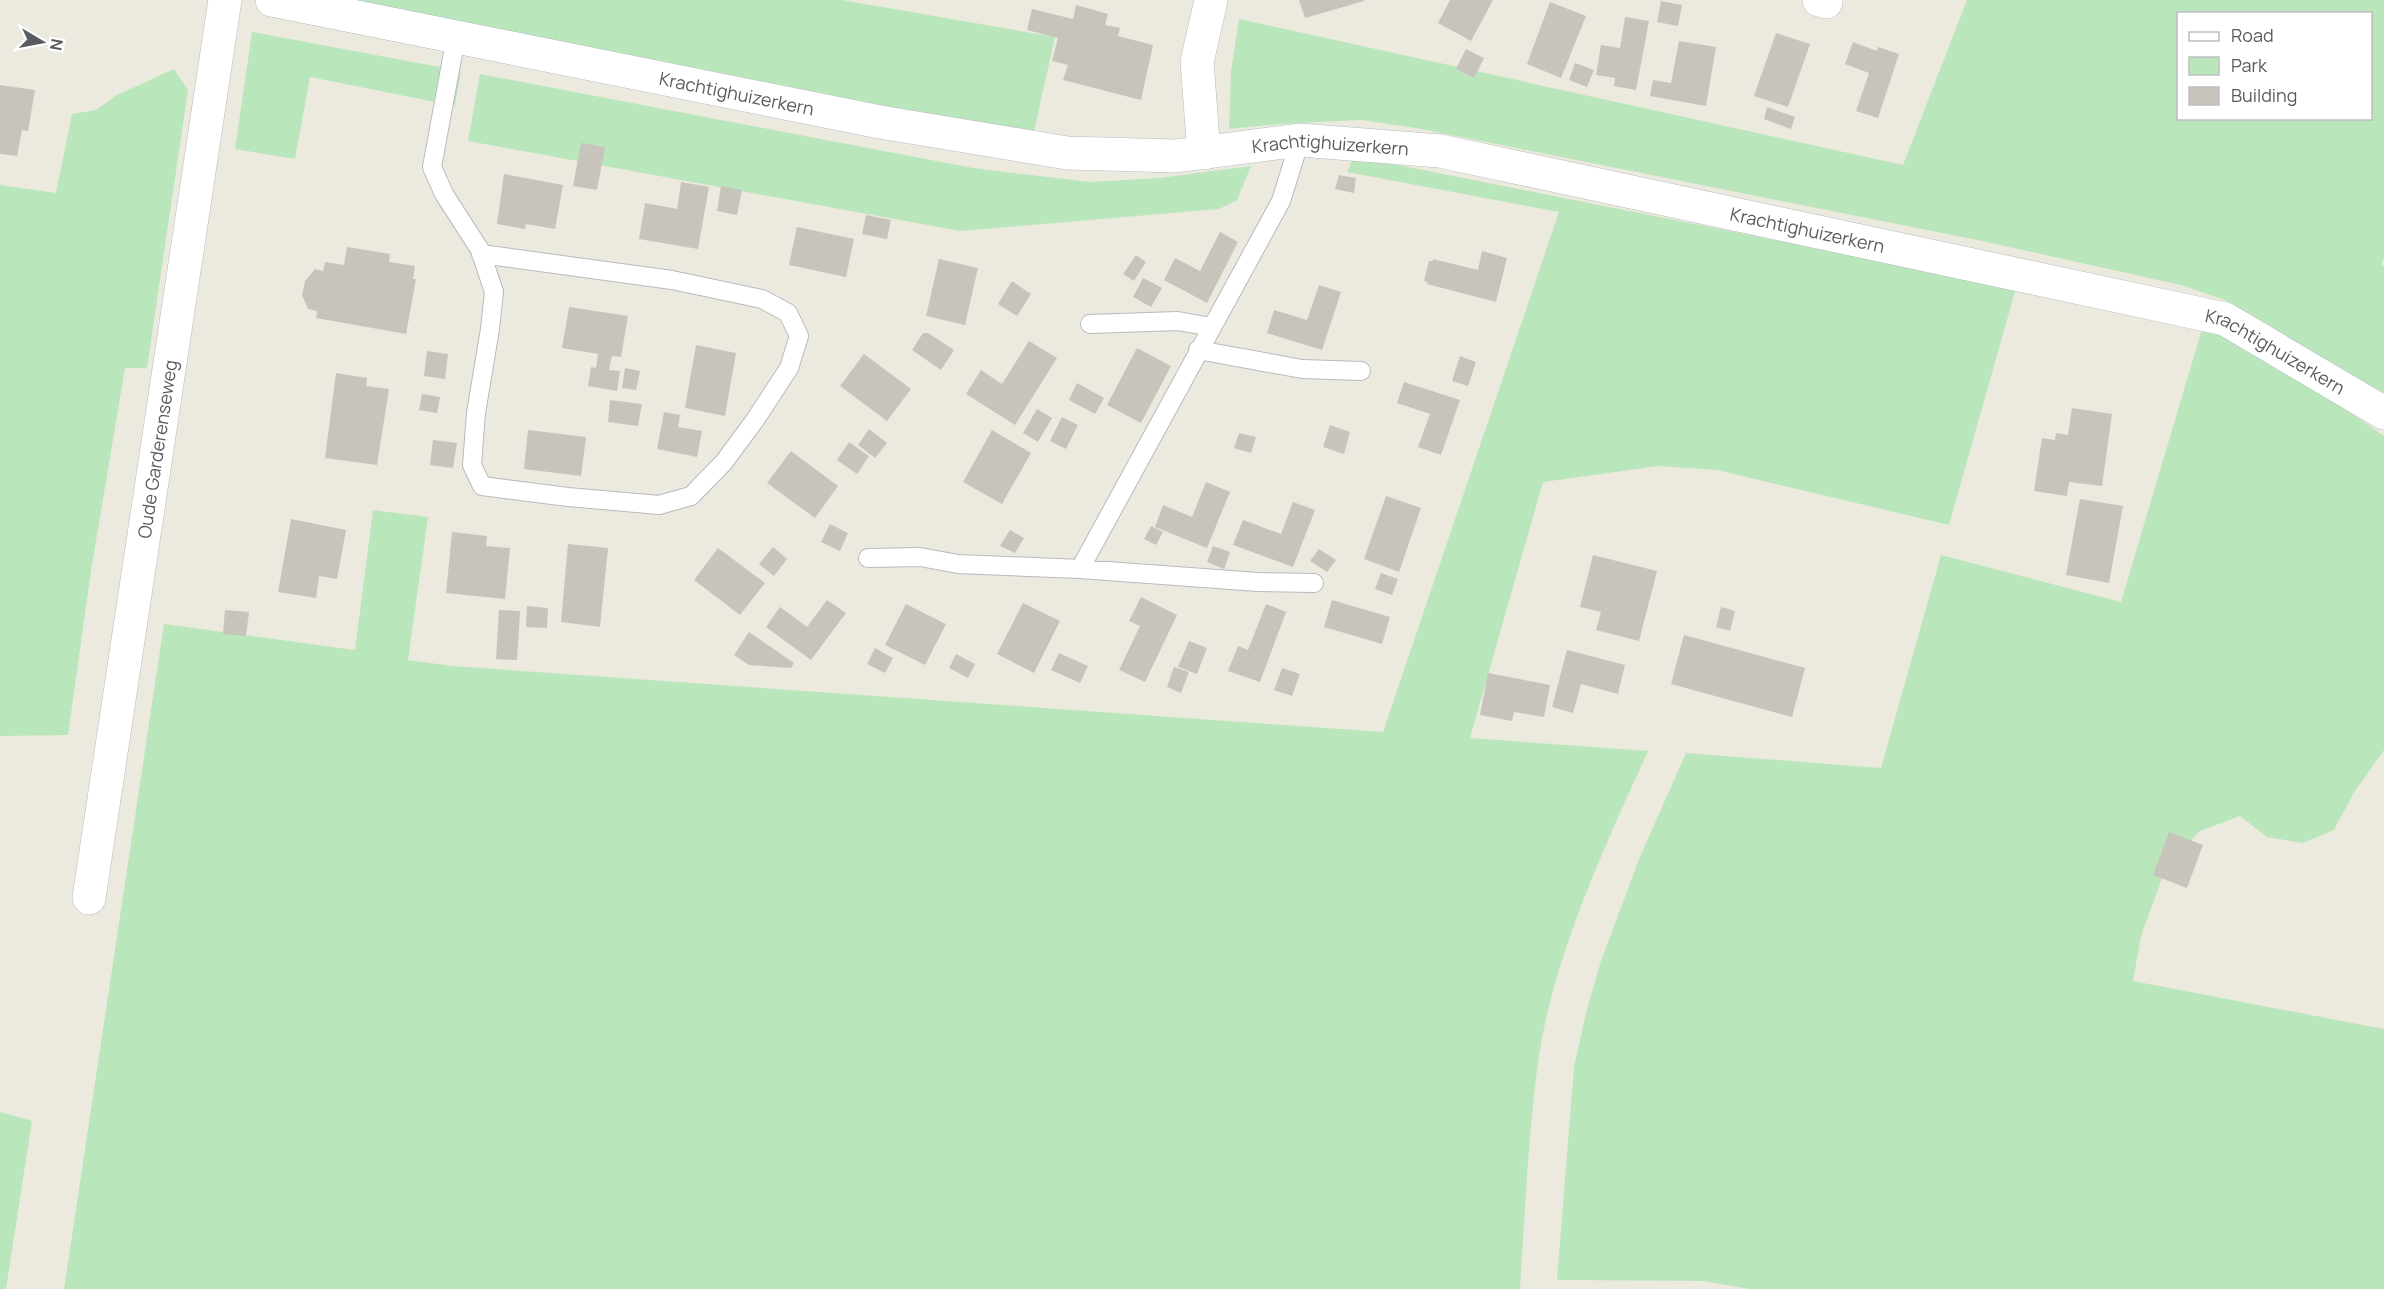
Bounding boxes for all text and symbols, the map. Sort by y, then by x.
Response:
north arrow [12,12,72,72]
legend [2177,12,2372,120]
text: Road [2231,23,2274,47]
text: N [45,37,69,52]
text: Park [2231,53,2268,77]
street label: Krachtighuizerkern [657,66,816,121]
text: Building [2231,83,2297,107]
street label: Krachtighuizerkern [1250,128,1410,161]
street label: Krachtighuizerkern [1728,201,1887,258]
street label: Krachtighuizerkern [2203,303,2350,399]
street label: Oude Garderenseweg [132,358,182,540]

